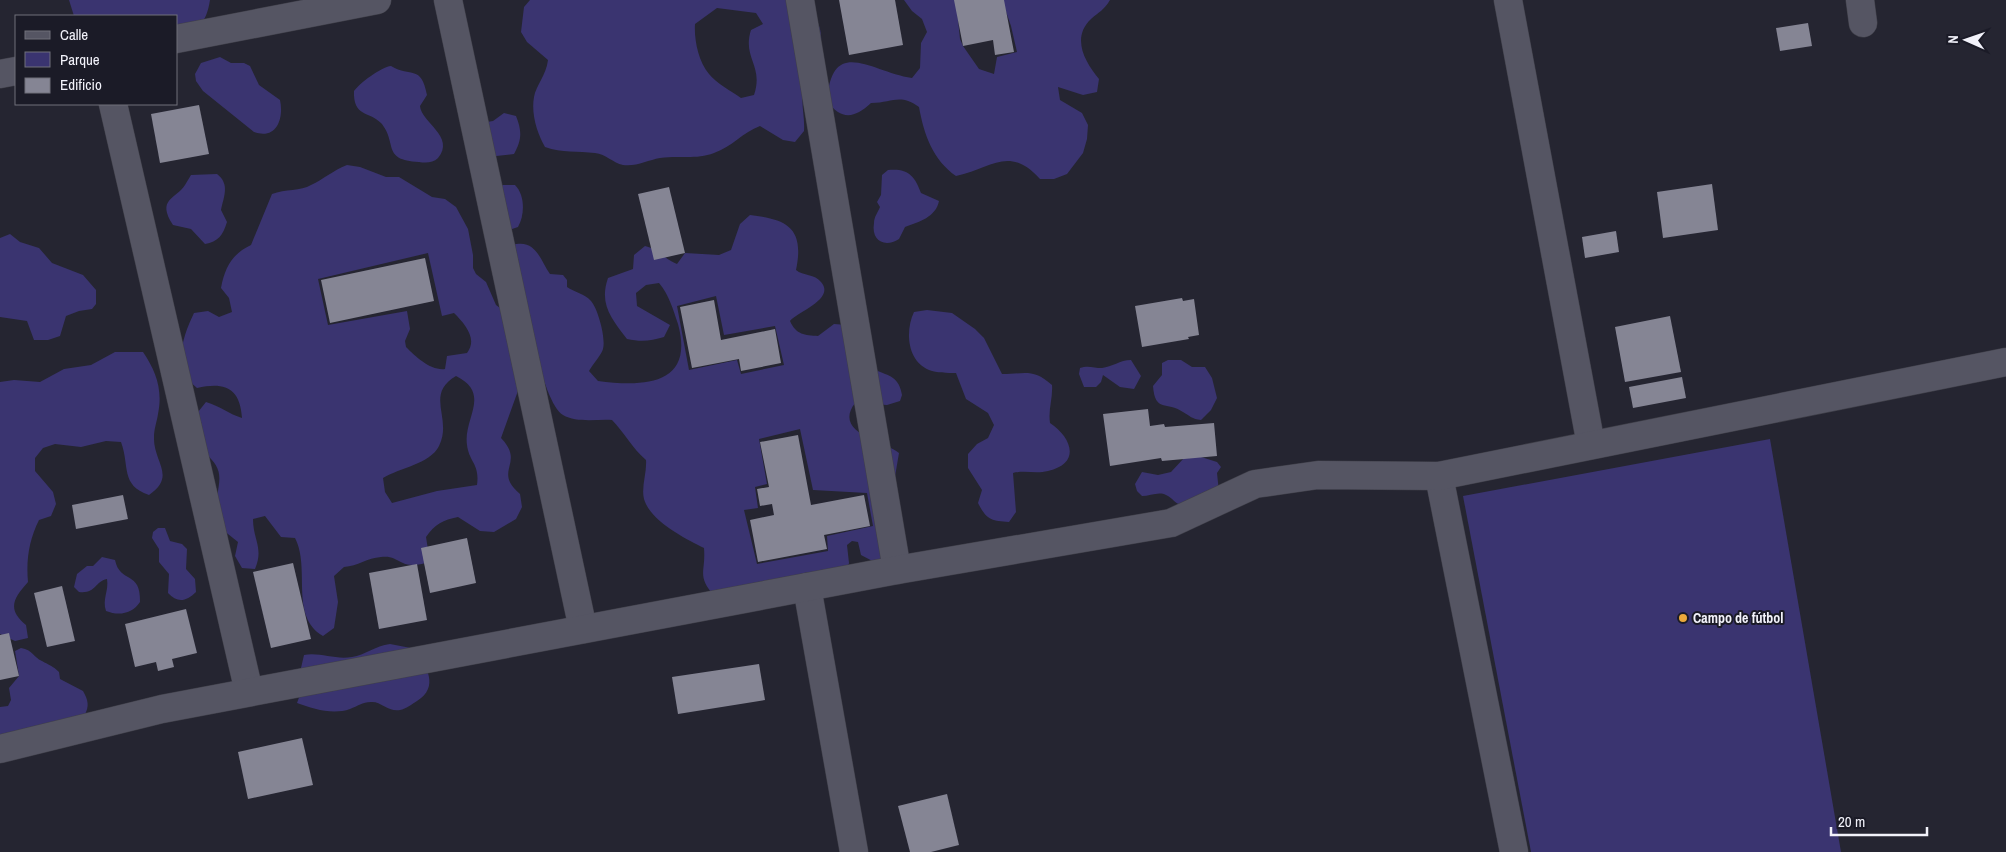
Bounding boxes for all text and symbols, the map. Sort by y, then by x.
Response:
legend [15,15,178,105]
north arrow [1941,15,1991,65]
text: Calle [60,24,88,45]
text: N [1944,35,1962,44]
text: Parque [60,49,100,70]
text: Edificio [60,74,102,95]
place label: Campo de fútbol [1693,609,1784,627]
marker: Campo de fútbol [1677,612,1689,624]
scale bar [1831,804,1927,836]
text: 20 m [1838,811,1865,832]

